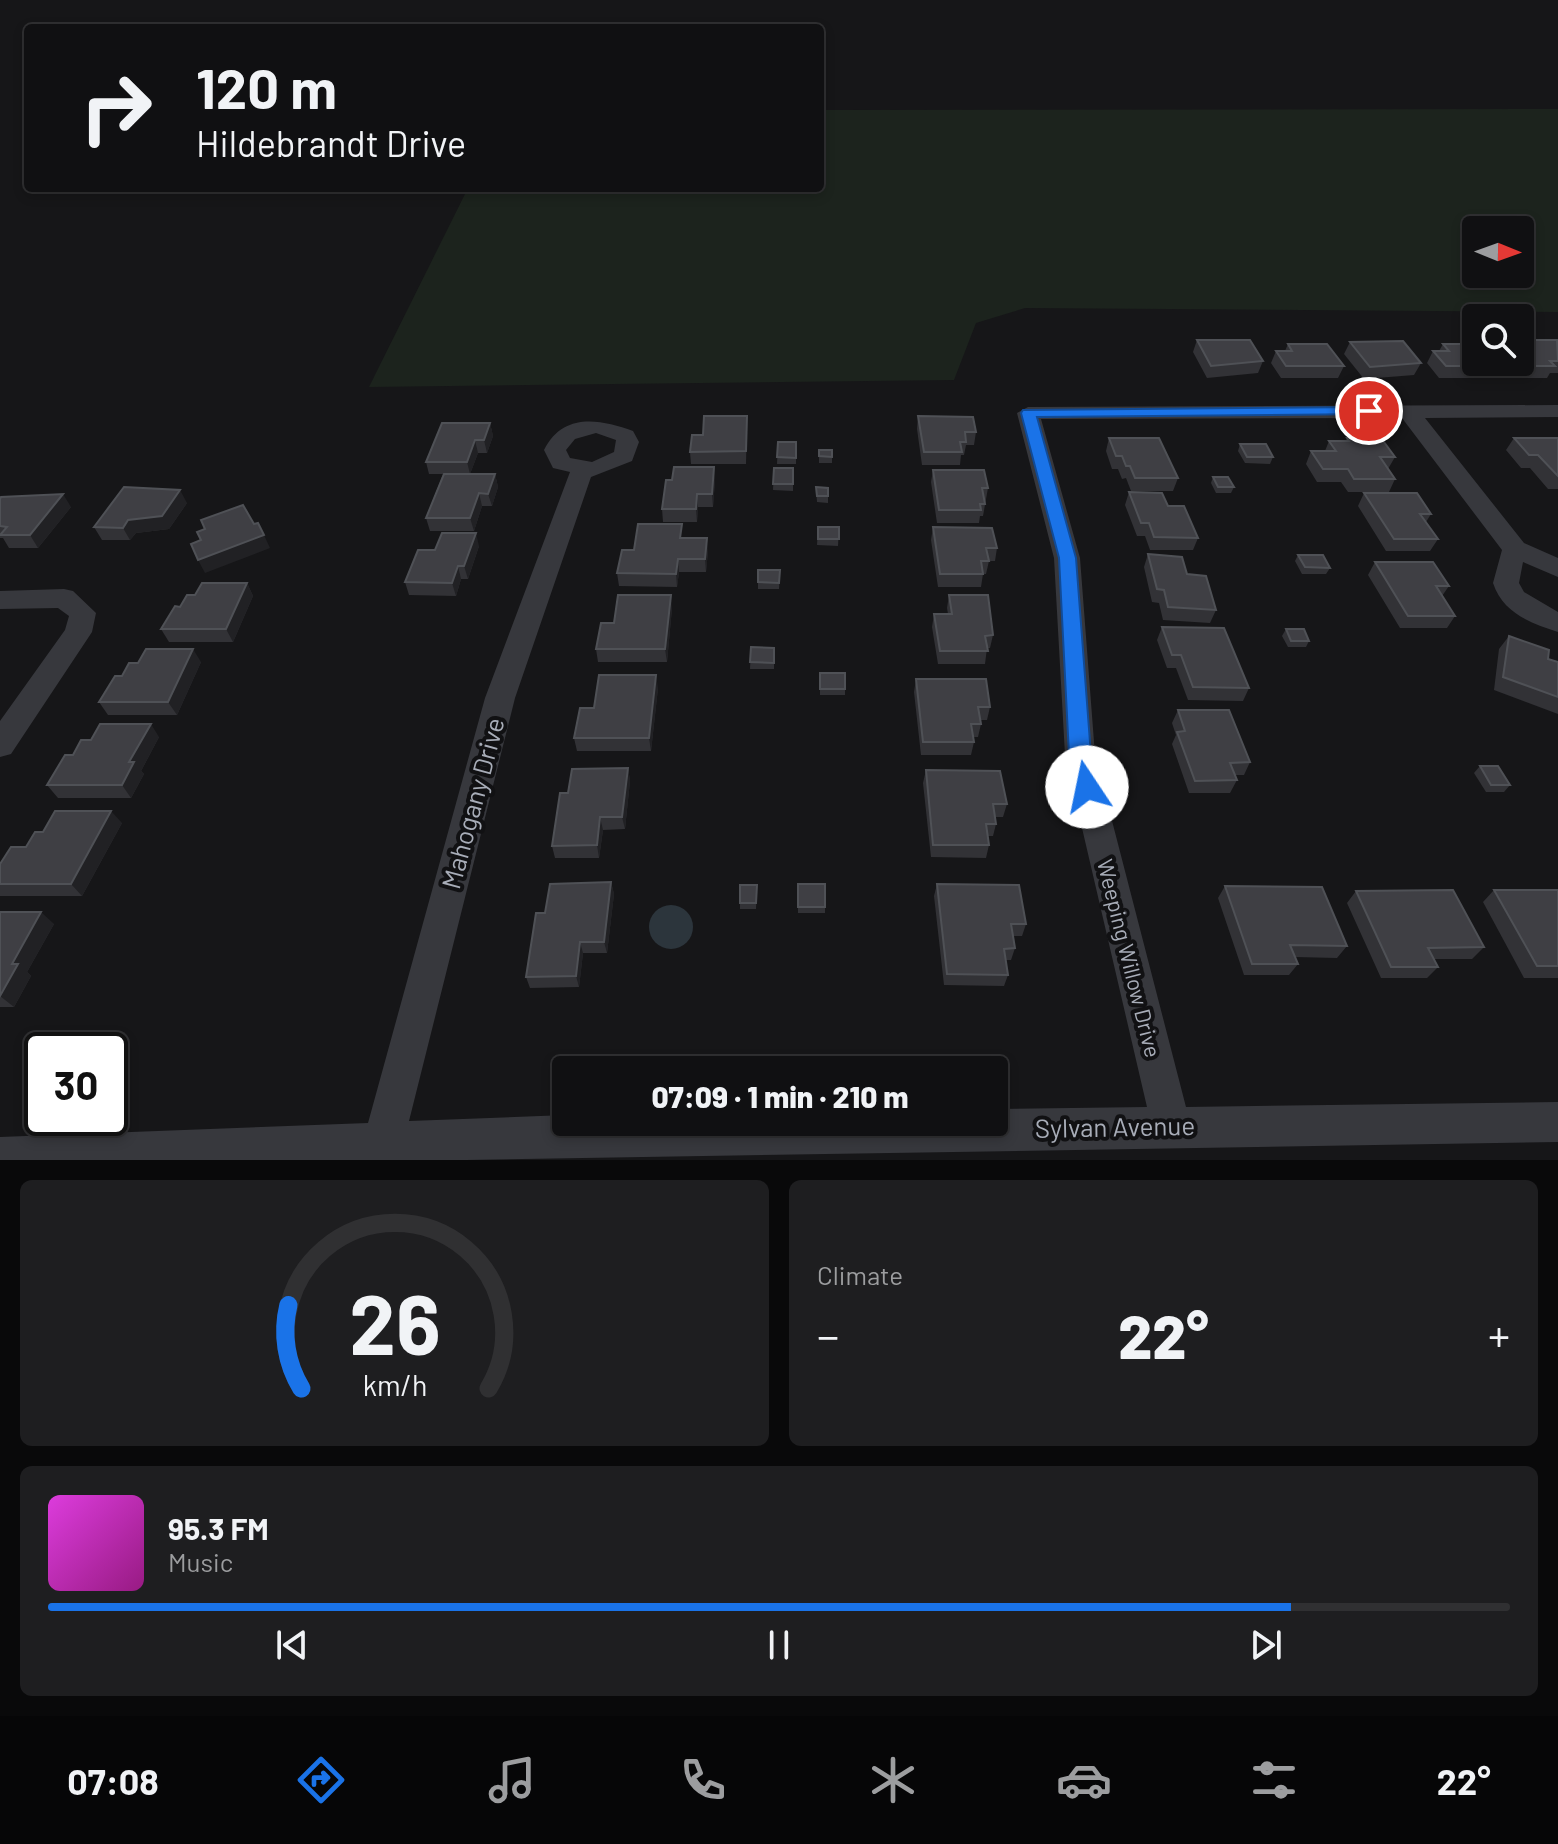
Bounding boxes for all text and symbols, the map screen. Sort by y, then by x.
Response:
text: 120 m [196,53,337,120]
icon: right [64,56,168,160]
text: Hildebrandt Drive [196,121,466,164]
north arrow [1462,216,1534,288]
map controls [1462,216,1534,376]
button: search [1462,304,1534,376]
pin [1335,377,1403,445]
icon: arrive [1347,389,1391,433]
street label: Mahogany Drive [434,714,510,892]
position arrow [1045,745,1129,829]
street label: Weeping Willow Drive [1093,856,1167,1060]
speed limit sign: 30 [24,1032,128,1136]
text: 07:09 · 1 min · 210 m [651,1078,909,1114]
street label: Sylvan Avenue [1035,1109,1195,1143]
text: Climate [817,1259,903,1290]
text: 26 [349,1272,440,1372]
text: 22° [1118,1299,1209,1371]
text: − [817,1308,839,1361]
text: + [1488,1308,1510,1361]
text: km/h [362,1367,427,1402]
text: 95.3 FM [168,1510,269,1546]
text: Music [168,1546,233,1577]
icon: previous [270,1623,314,1667]
icon: pause [757,1623,801,1667]
icon: next [1244,1623,1288,1667]
icon: directions [293,1752,349,1808]
icon: music [484,1752,540,1808]
icon: phone [675,1752,731,1808]
icon: climate [865,1752,921,1808]
icon: car [1056,1752,1112,1808]
icon: filters [1246,1752,1302,1808]
text: 07:08 [67,1759,159,1802]
text: 22° [1437,1759,1491,1802]

